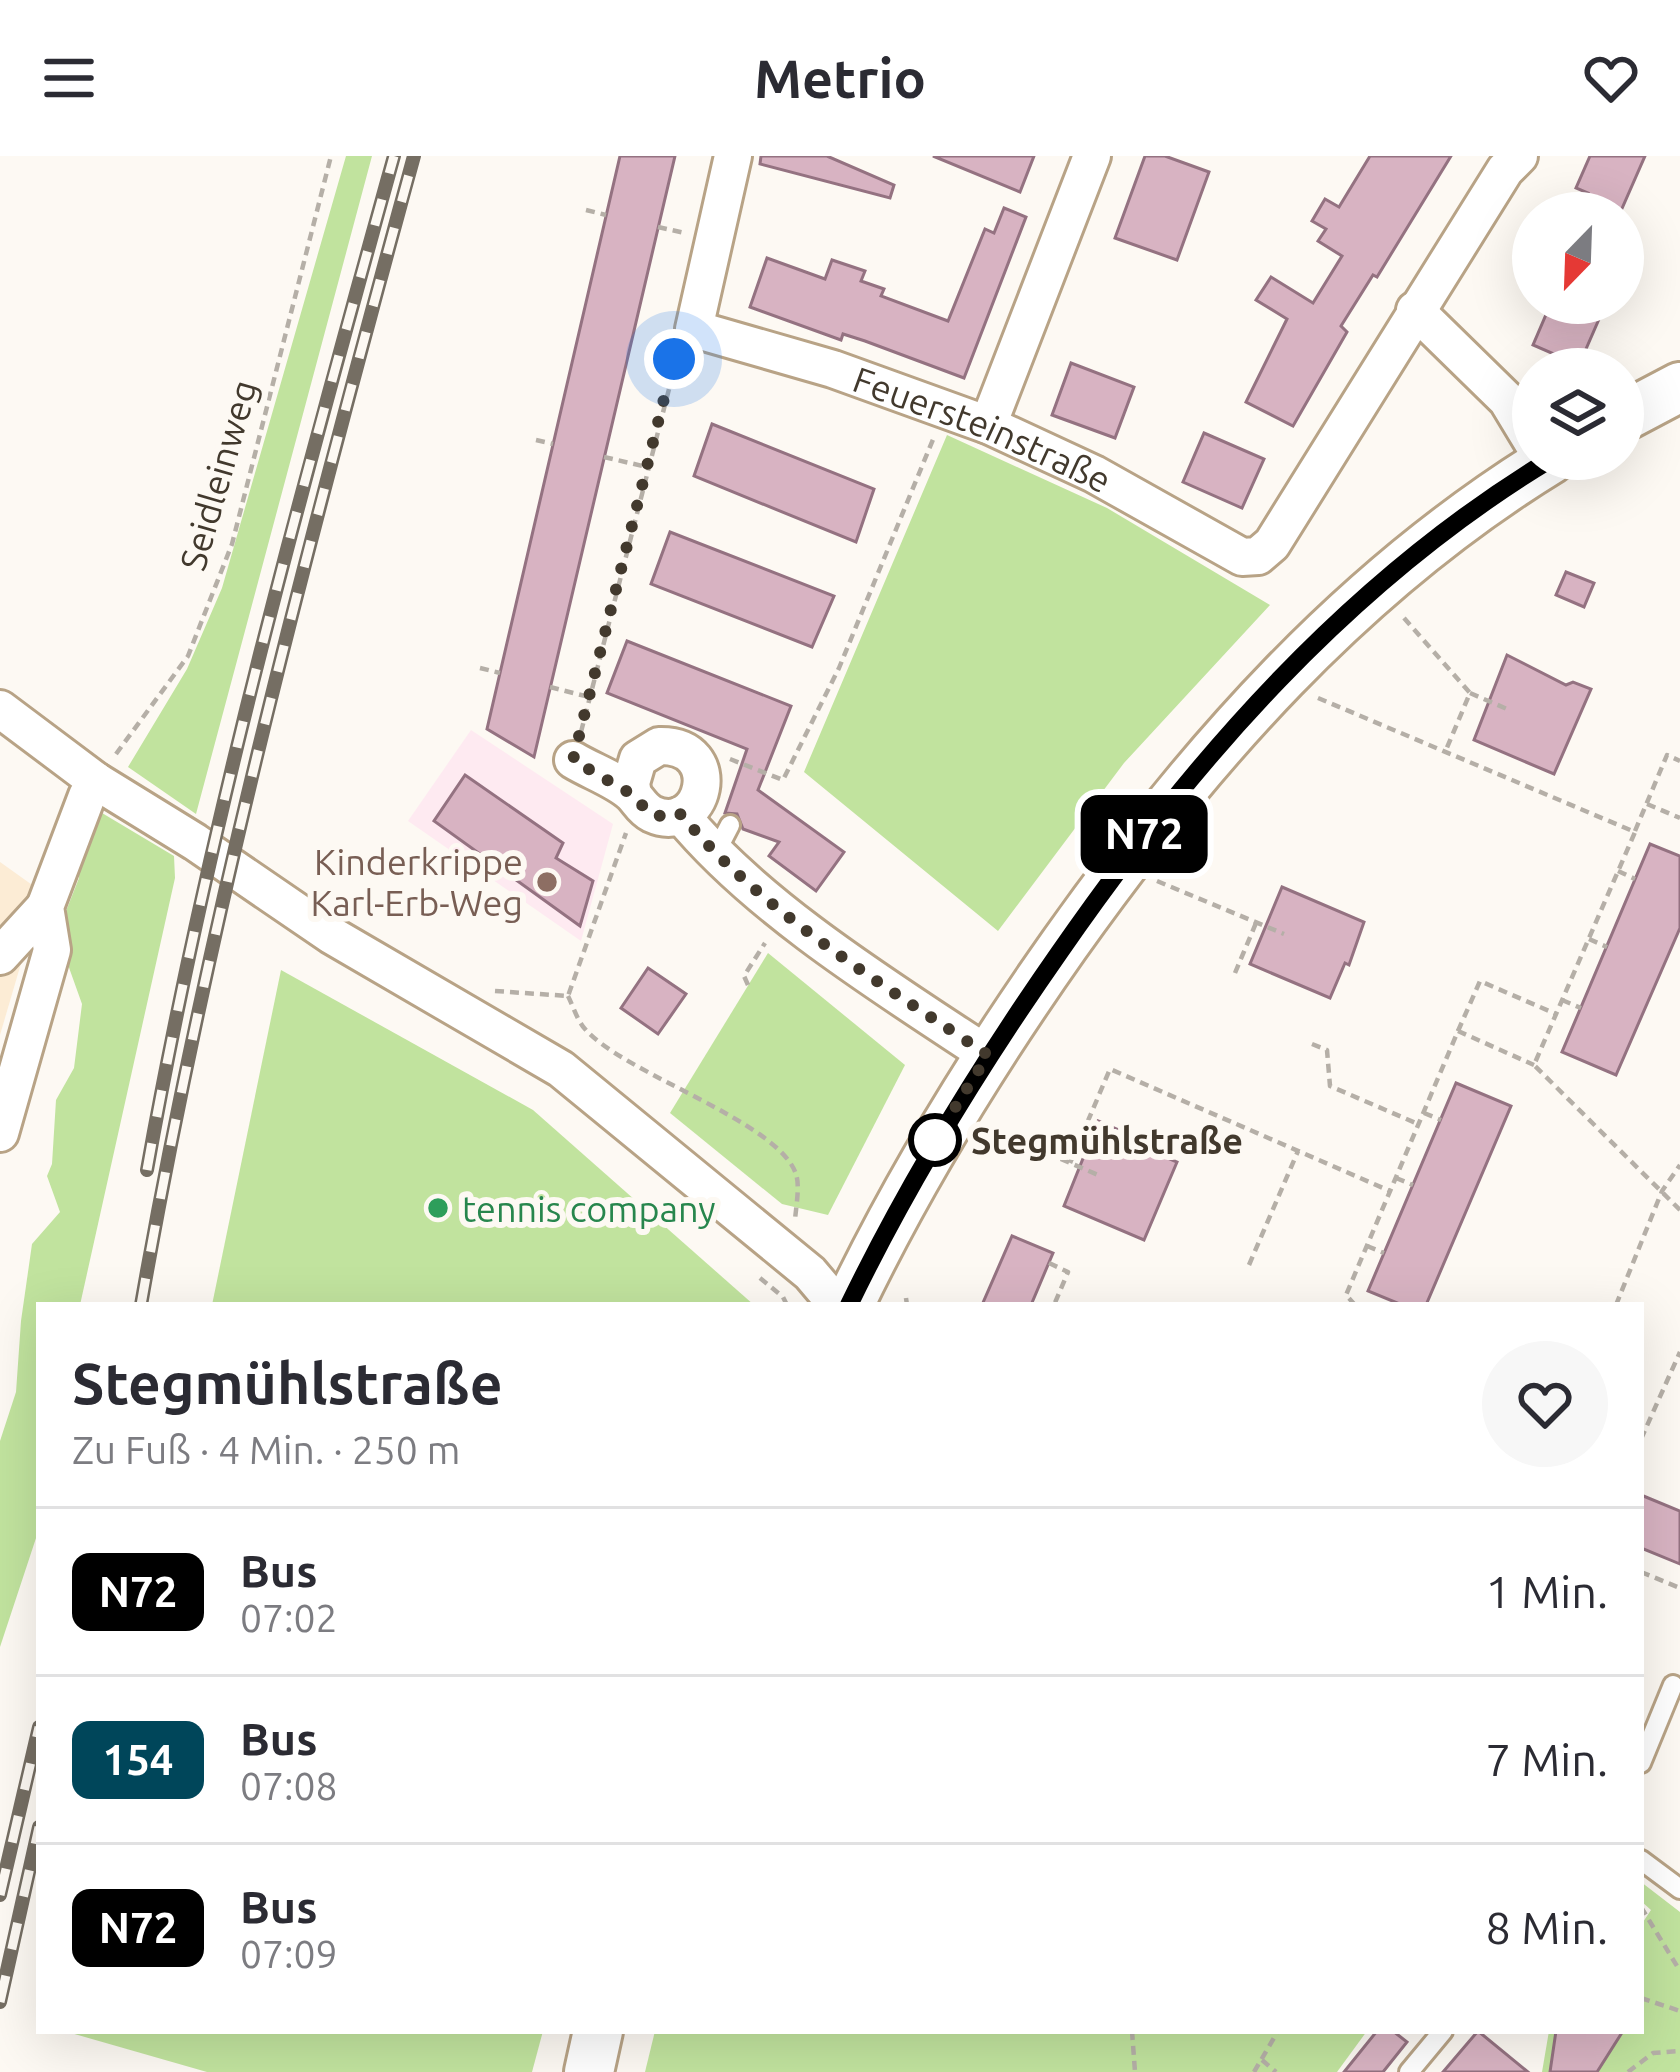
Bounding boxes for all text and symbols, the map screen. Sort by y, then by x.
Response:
icon: menu [36,45,102,111]
icon: heart [1578,45,1644,111]
text: Metrio [754,48,926,108]
north arrow [1512,192,1644,324]
map controls [1512,192,1644,480]
your location [644,329,704,389]
button: layers [1512,348,1644,480]
street label: Feuersteinstraße [848,358,1119,500]
street label: Seidleinweg [171,375,265,575]
line badge: N72 [1075,795,1213,873]
text: N72 [1105,810,1183,857]
place label: Kinderkrippe Karl-Erb-Weg [310,841,523,923]
marker: Kinderkrippe Karl-Erb-Weg [534,869,560,895]
marker: Stegmühlstraße [910,1115,960,1165]
place label: Stegmühlstraße [971,1120,1243,1161]
place label: tennis company [462,1188,716,1229]
marker: tennis company [425,1195,451,1221]
button: heart [1482,1341,1608,1467]
text: Stegmühlstraße [72,1351,503,1415]
text: Zu Fuß · 4 Min. · 250 m [72,1428,460,1471]
text: Bus [240,1545,317,1596]
text: 1 Min. [1486,1566,1608,1617]
text: N72 [99,1568,177,1615]
text: 07:02 [240,1596,338,1639]
text: Bus [240,1713,317,1764]
text: 7 Min. [1486,1734,1608,1785]
text: 154 [102,1736,174,1783]
text: 07:08 [240,1764,338,1807]
text: Bus [240,1881,317,1932]
text: 8 Min. [1486,1902,1608,1953]
text: N72 [99,1904,177,1951]
text: 07:09 [240,1932,338,1975]

